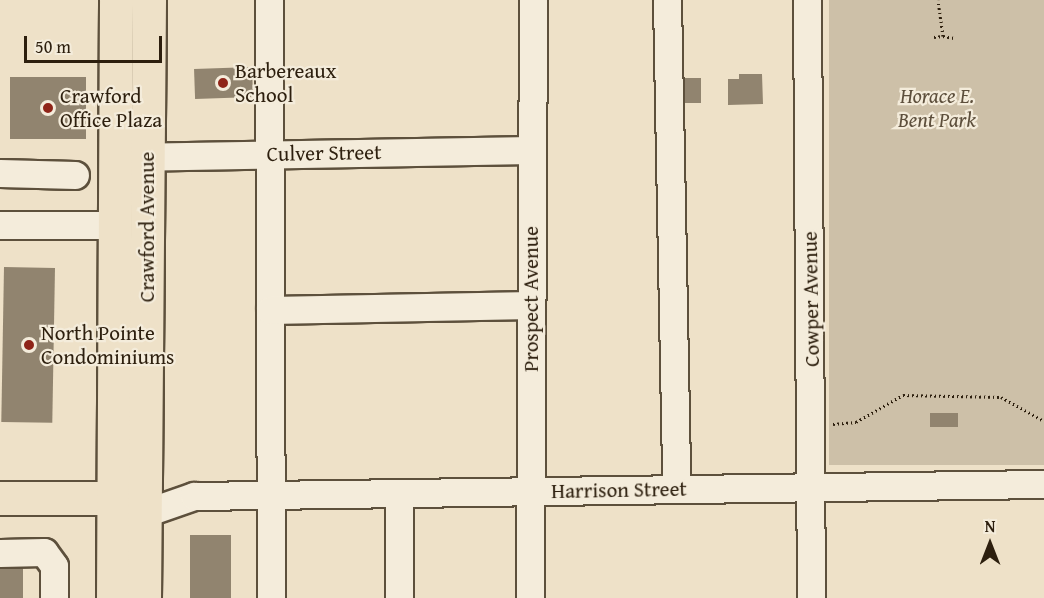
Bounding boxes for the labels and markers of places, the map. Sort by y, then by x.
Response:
place label: Barbereaux School [235,58,336,108]
marker: Barbereaux School [216,76,230,90]
place label: Crawford Office Plaza [60,83,162,133]
marker: Crawford Office Plaza [41,101,55,115]
place label: North Pointe Condominiums [41,320,174,370]
marker: North Pointe Condominiums [22,338,36,352]

